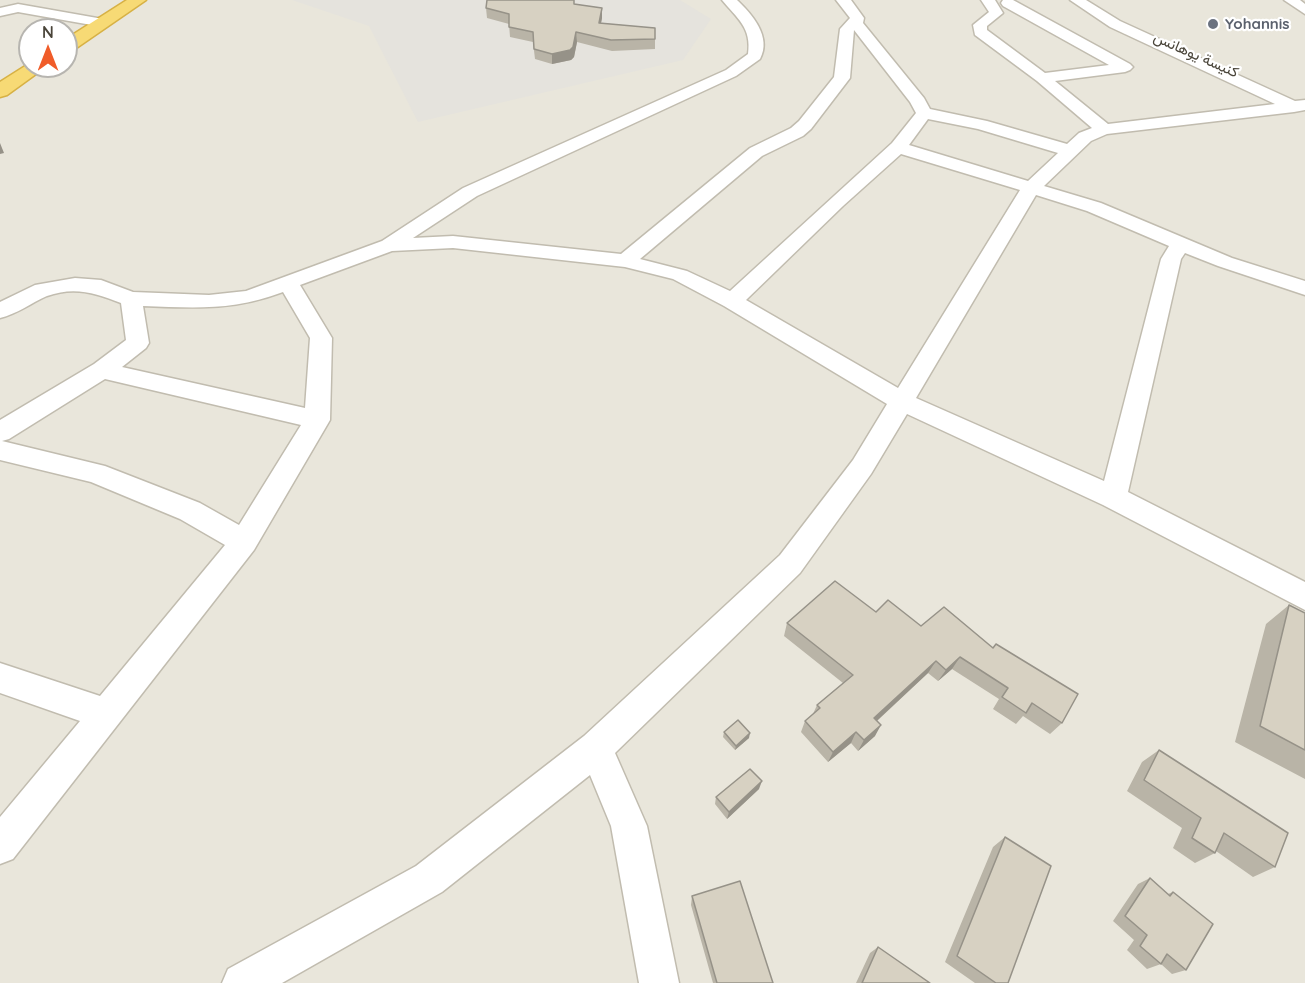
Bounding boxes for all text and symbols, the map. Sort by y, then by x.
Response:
place label: Yohannis [1225,15,1290,33]
marker: Yohannis [1206,17,1220,31]
north arrow [18,18,78,78]
text: N [42,22,54,42]
street label: كنيسة يوهانس [1151,28,1241,82]

